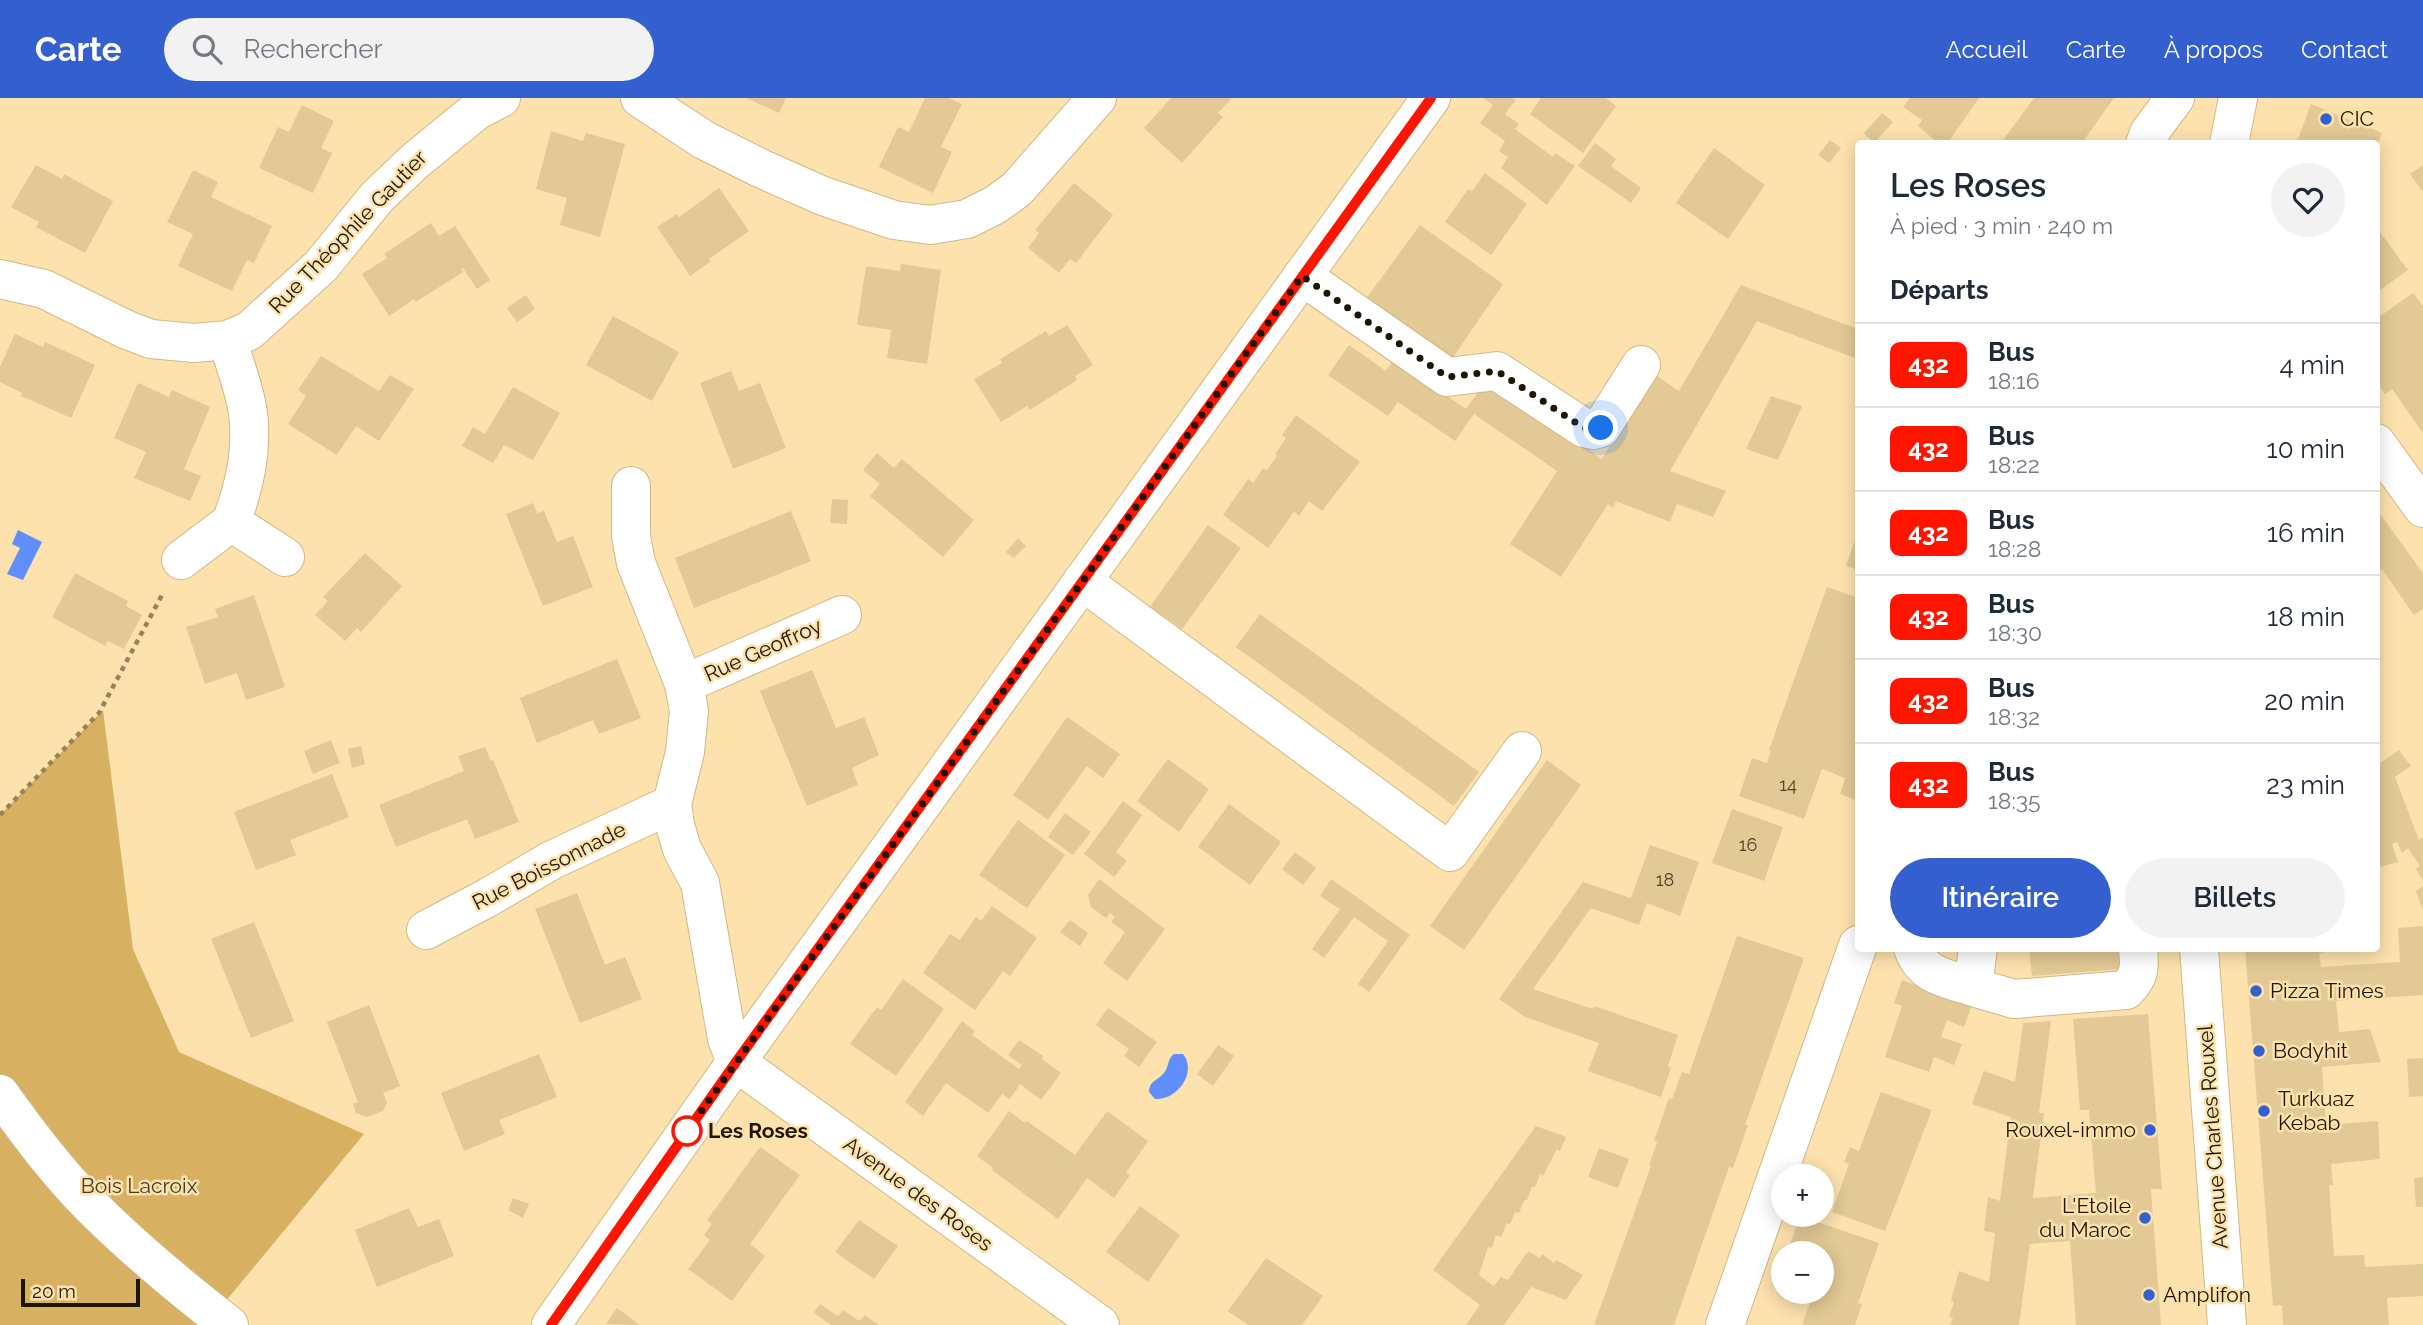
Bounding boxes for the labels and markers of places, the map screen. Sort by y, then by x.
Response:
place label: CIC [2340,106,2374,131]
marker: CIC [2318,111,2334,127]
place label: Pizza Times [2270,978,2384,1003]
marker: Pizza Times [2248,983,2264,999]
place label: Bodyhit [2273,1038,2348,1063]
marker: Bodyhit [2251,1043,2267,1059]
place label: Turkuaz Kebab [2278,1086,2354,1135]
marker: Turkuaz Kebab [2256,1103,2272,1119]
marker: Les Roses [672,1116,702,1146]
place label: Rouxel-immo [2005,1117,2136,1142]
place label: Les Roses [708,1118,808,1143]
marker: Rouxel-immo [2142,1122,2158,1138]
place label: L'Etoile du Maroc [2039,1193,2131,1242]
marker: L'Etoile du Maroc [2137,1210,2153,1226]
place label: Amplifon [2163,1282,2251,1307]
marker: Amplifon [2141,1287,2157,1303]

